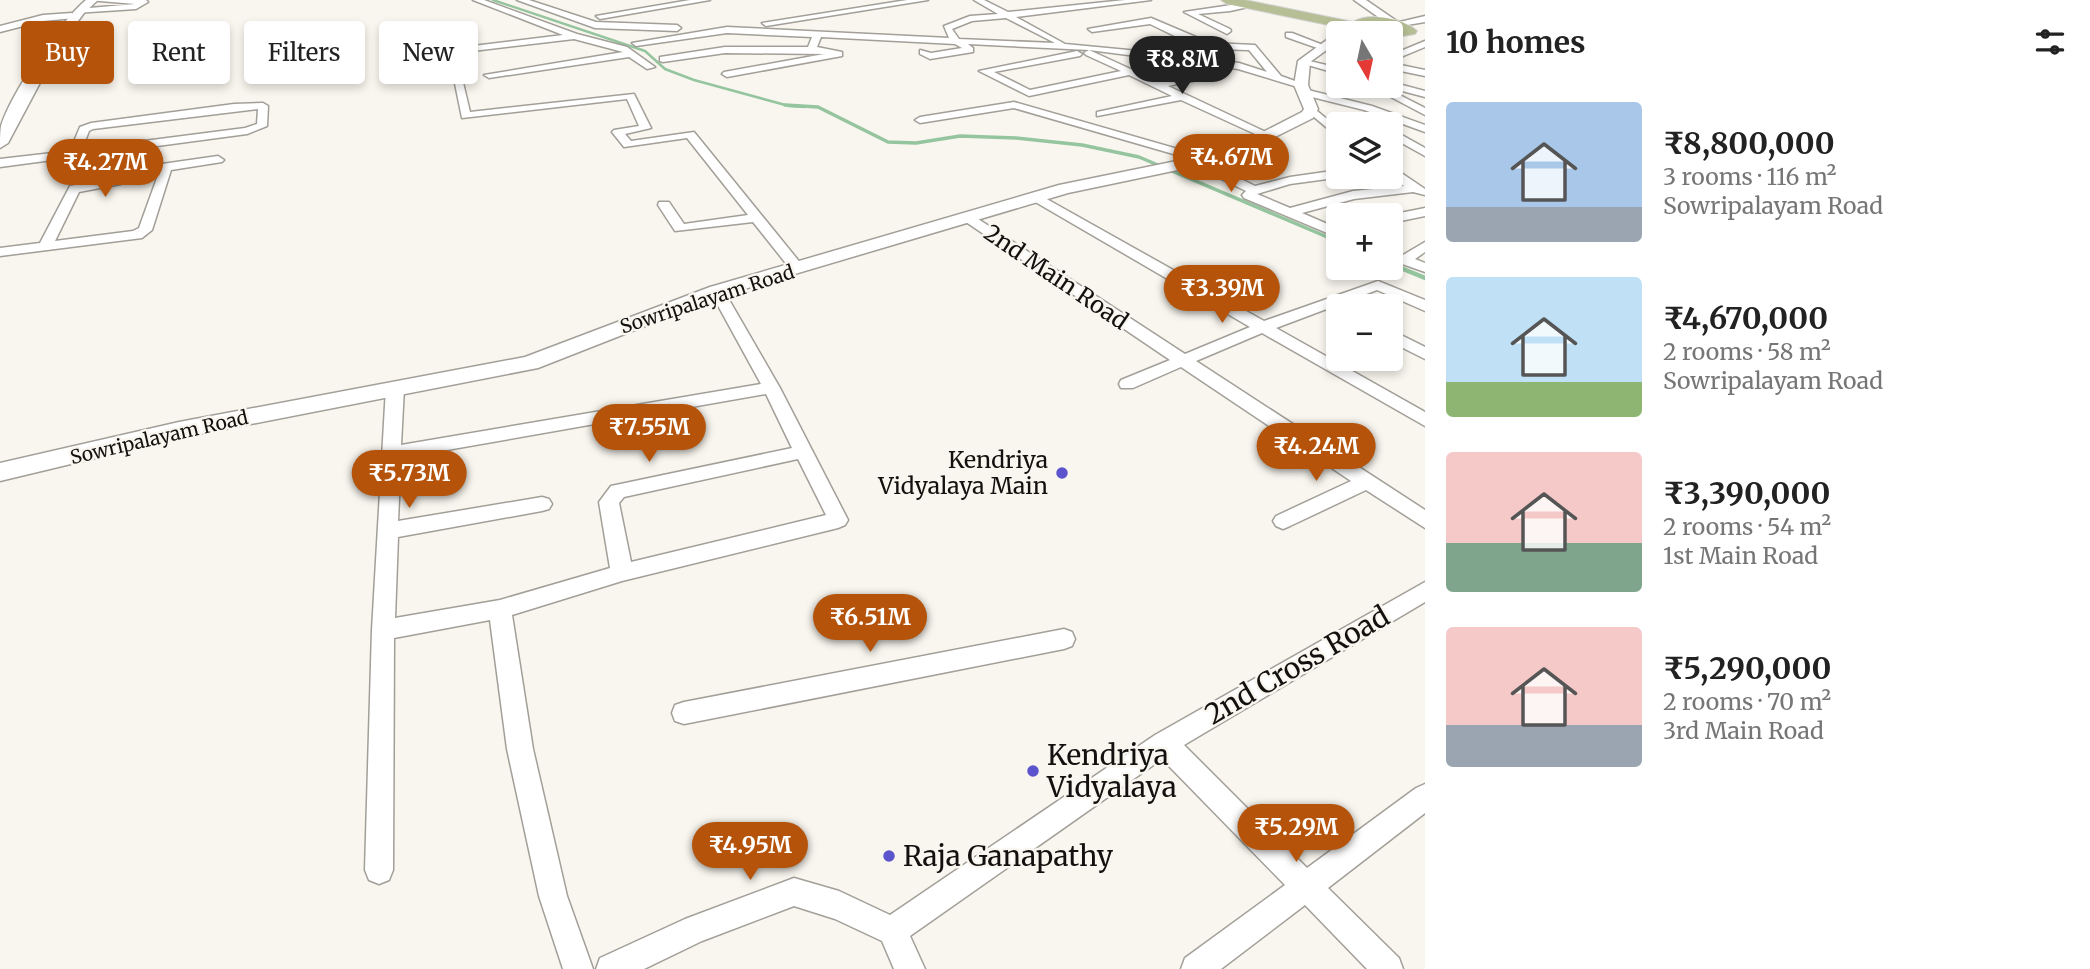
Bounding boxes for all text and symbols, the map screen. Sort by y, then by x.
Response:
chip: Buy [21,21,114,84]
chip: Rent [128,21,230,84]
chip: Filters [244,21,365,84]
chip: New [379,21,478,84]
north arrow [1326,21,1404,98]
map controls [1326,21,1403,371]
text: 10 homes [1446,23,1586,61]
icon: filters [2031,23,2069,61]
pin: ₹8.8M [1133,36,1231,96]
text: ₹8.8M [1145,44,1219,73]
button: layers [1326,112,1403,189]
text: ₹8,800,000 [1663,124,1835,162]
icon: home [1502,130,1586,214]
pin: ₹4.67M [1174,134,1288,194]
pin: ₹4.27M [48,140,162,199]
text: ₹4.67M [1189,142,1273,171]
text: ₹4.27M [62,147,148,176]
text: 3 rooms · 116 m² [1663,162,1837,191]
text: Sowripalayam Road [1663,191,1883,220]
button: + [1326,203,1403,280]
street label: 2nd Main Road [979,218,1134,335]
street label: Sowripalayam Road [617,260,797,338]
pin: ₹3.39M [1165,266,1279,325]
text: ₹3.39M [1180,273,1264,302]
button: − [1326,294,1403,371]
text: ₹4,670,000 [1663,299,1828,337]
icon: home [1502,305,1586,389]
text: 2 rooms · 58 m² [1663,337,1831,366]
text: Sowripalayam Road [1663,366,1883,395]
street label: Sowripalayam Road [68,405,250,469]
pin: ₹7.55M [592,405,706,464]
text: ₹7.55M [608,412,690,441]
pin: ₹4.24M [1259,424,1373,483]
text: ₹4.24M [1273,431,1359,460]
place label: Kendriya Vidyalaya Main [877,445,1048,500]
pin: ₹5.73M [352,450,466,510]
text: ₹5.73M [368,458,450,487]
marker: Kendriya Vidyalaya Main [1054,465,1070,481]
text: ₹3,390,000 [1663,474,1830,512]
icon: home [1502,480,1586,564]
text: 2 rooms · 54 m² [1663,512,1831,541]
text: 1st Main Road [1663,541,1818,570]
pin: ₹6.51M [813,594,927,654]
street label: 2nd Cross Road [1198,598,1396,732]
text: ₹6.51M [829,602,911,631]
text: ₹5,290,000 [1663,649,1831,687]
icon: home [1502,655,1586,739]
text: 2 rooms · 70 m² [1663,687,1831,716]
text: 3rd Main Road [1663,716,1824,745]
place label: Kendriya Vidyalaya [1046,737,1177,805]
marker: Kendriya Vidyalaya [1025,763,1041,779]
pin: ₹5.29M [1239,804,1353,864]
text: ₹5.29M [1253,812,1339,841]
pin: ₹4.95M [693,822,807,882]
text: ₹4.95M [708,830,792,859]
place label: Raja Ganapathy [903,838,1114,874]
marker: Raja Ganapathy [881,848,897,864]

